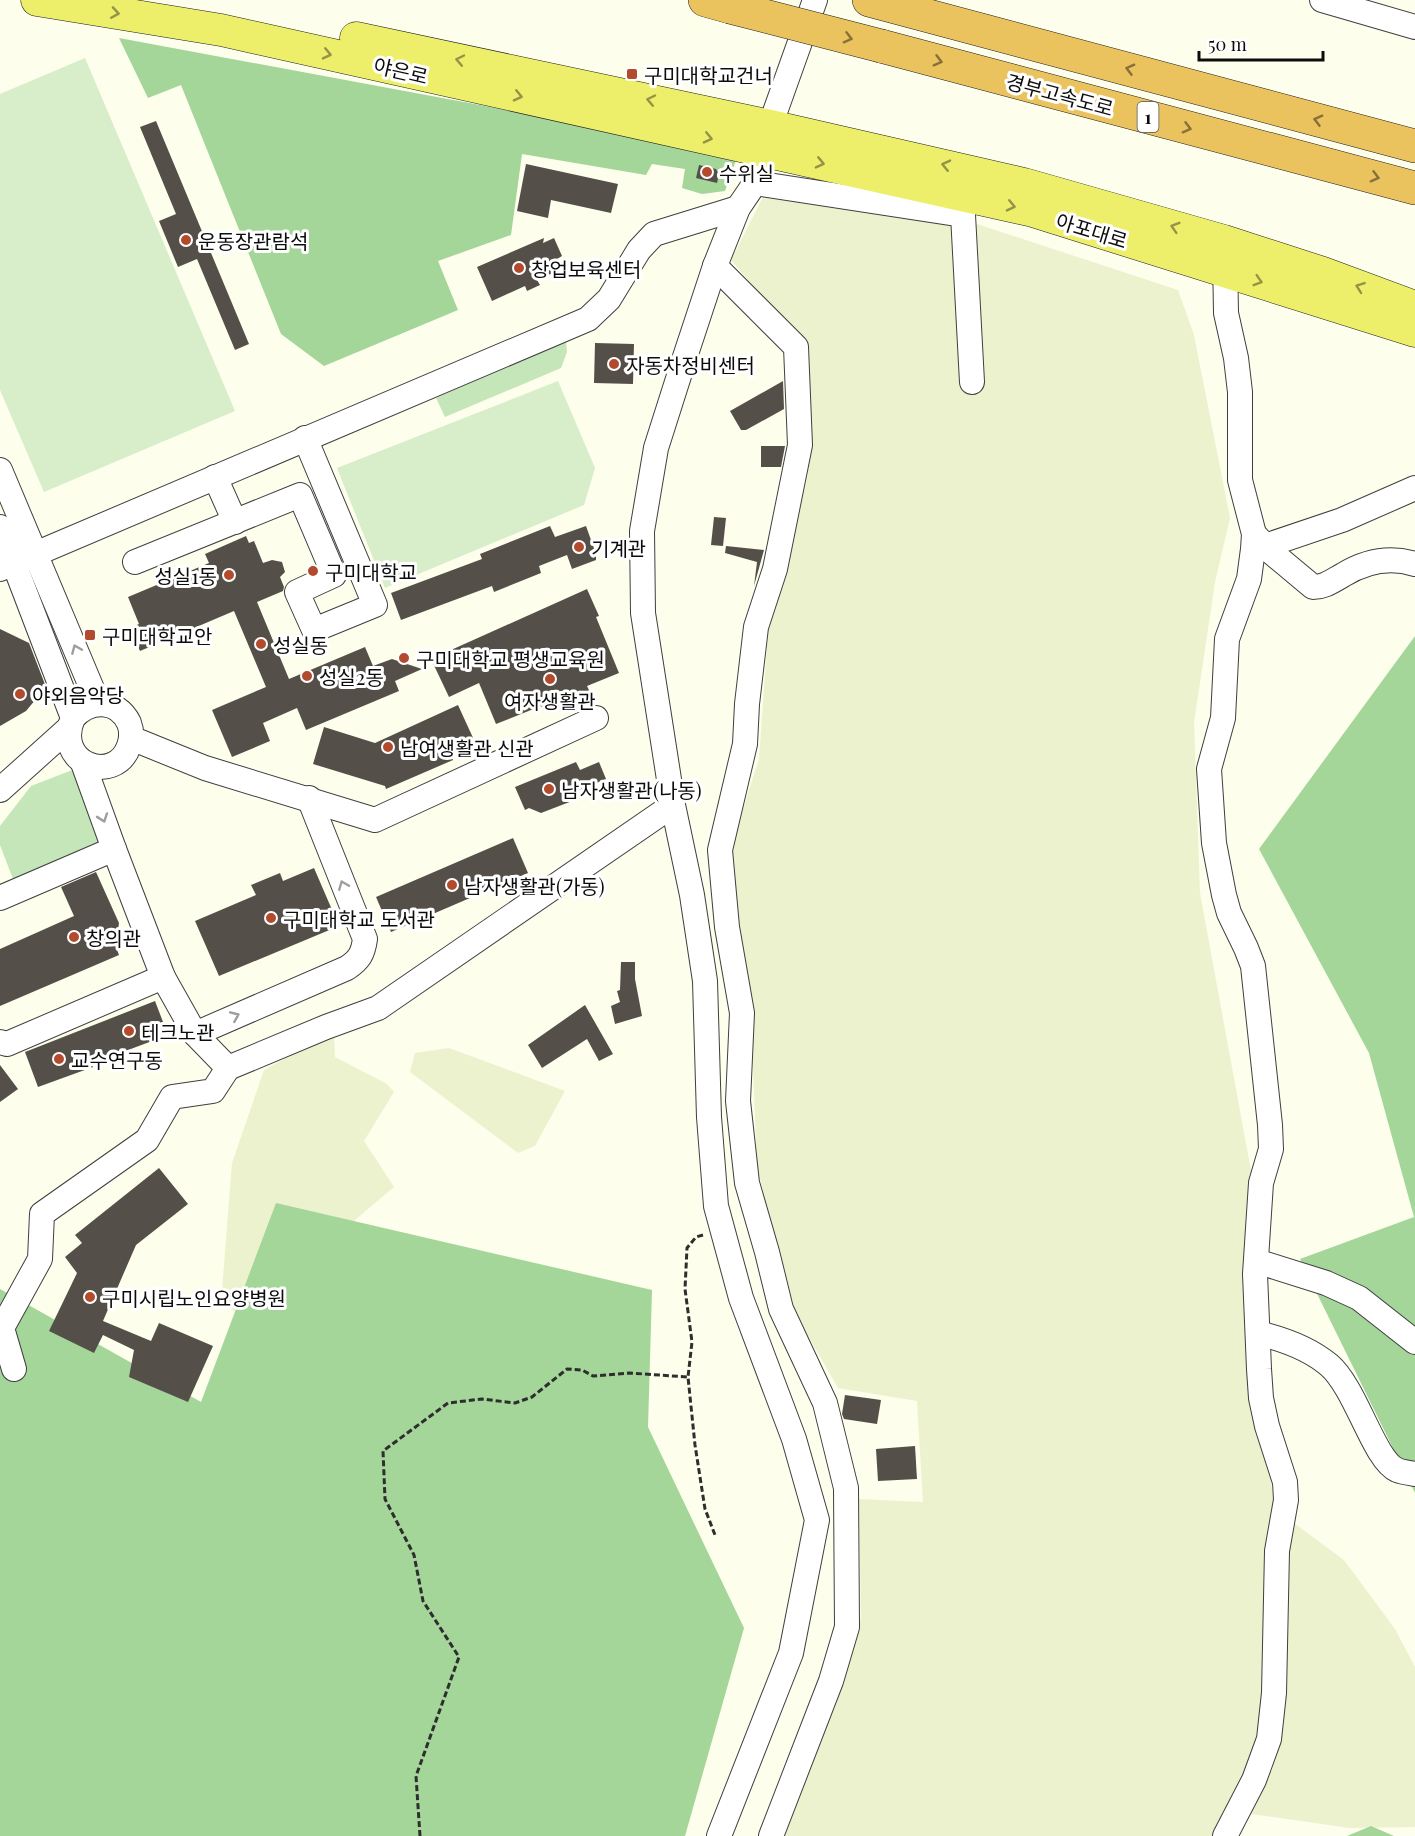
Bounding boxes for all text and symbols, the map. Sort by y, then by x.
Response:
one-way arrow [110,6,120,19]
scale bar [1199,24,1324,62]
one-way arrow [842,30,852,43]
text: 50 m [1208,32,1247,56]
one-way arrow [322,46,332,59]
street label: 야은로 [371,51,431,89]
one-way arrow [456,54,466,67]
one-way arrow [932,54,942,67]
place label: 구미대학교건너 [644,61,773,88]
one-way arrow [1125,64,1135,77]
marker: 구미대학교건너 [625,67,639,81]
street label: 경부고속도로 [1003,67,1117,121]
one-way arrow [512,89,522,102]
one-way arrow [646,95,656,108]
road number: 1 [1138,102,1158,132]
one-way arrow [1313,114,1323,127]
one-way arrow [1182,120,1192,133]
one-way arrow [703,131,713,144]
one-way arrow [815,156,825,169]
place label: 수위실 [719,159,774,186]
one-way arrow [941,160,951,173]
marker: 수위실 [700,165,714,179]
one-way arrow [1370,170,1380,183]
one-way arrow [1005,199,1015,212]
street label: 아포대로 [1053,206,1131,254]
one-way arrow [1170,222,1181,234]
place label: 운동장관람석 [198,227,308,254]
marker: 운동장관람석 [179,233,193,247]
place label: 창업보육센터 [531,255,641,282]
marker: 창업보육센터 [512,261,526,275]
one-way arrow [1252,274,1263,286]
one-way arrow [1355,281,1366,294]
place label: 자동차정비센터 [626,351,755,378]
marker: 자동차정비센터 [607,357,621,371]
place label: 기계관 [591,534,646,561]
marker: 기계관 [572,540,586,554]
place label: 구미대학교 [325,558,417,585]
place label: 성실1동 [154,562,217,589]
marker: 구미대학교 [306,564,320,578]
marker: 성실1동 [222,568,236,582]
place label: 구미대학교안 [102,622,212,649]
marker: 구미대학교안 [83,628,97,642]
place label: 성실동 [273,631,328,658]
marker: 성실동 [254,637,268,651]
one-way arrow [71,645,83,656]
place label: 구미대학교 평생교육원 [416,645,605,672]
marker: 구미대학교 평생교육원 [397,651,411,665]
place label: 성실2동 [319,663,384,690]
marker: 성실2동 [300,669,314,683]
marker: 여자생활관 [543,672,557,686]
place label: 야외음악당 [32,681,124,708]
marker: 야외음악당 [13,687,27,701]
place label: 여자생활관 [504,687,596,714]
place label: 남여생활관 신관 [400,734,534,761]
marker: 남여생활관 신관 [381,740,395,754]
place label: 남자생활관(나동) [561,776,702,803]
marker: 남자생활관(나동) [542,782,556,796]
one-way arrow [95,812,108,823]
place label: 남자생활관(가동) [464,872,605,899]
marker: 남자생활관(가동) [445,878,459,892]
one-way arrow [338,880,351,891]
place label: 구미대학교 도서관 [283,905,435,932]
marker: 구미대학교 도서관 [264,911,278,925]
place label: 창의관 [86,924,141,951]
marker: 창의관 [67,930,81,944]
one-way arrow [229,1011,240,1023]
place label: 테크노관 [141,1018,215,1045]
marker: 테크노관 [122,1024,136,1038]
place label: 교수연구동 [71,1046,163,1073]
marker: 교수연구동 [52,1052,66,1066]
place label: 구미시립노인요양병원 [102,1284,286,1311]
marker: 구미시립노인요양병원 [83,1290,97,1304]

